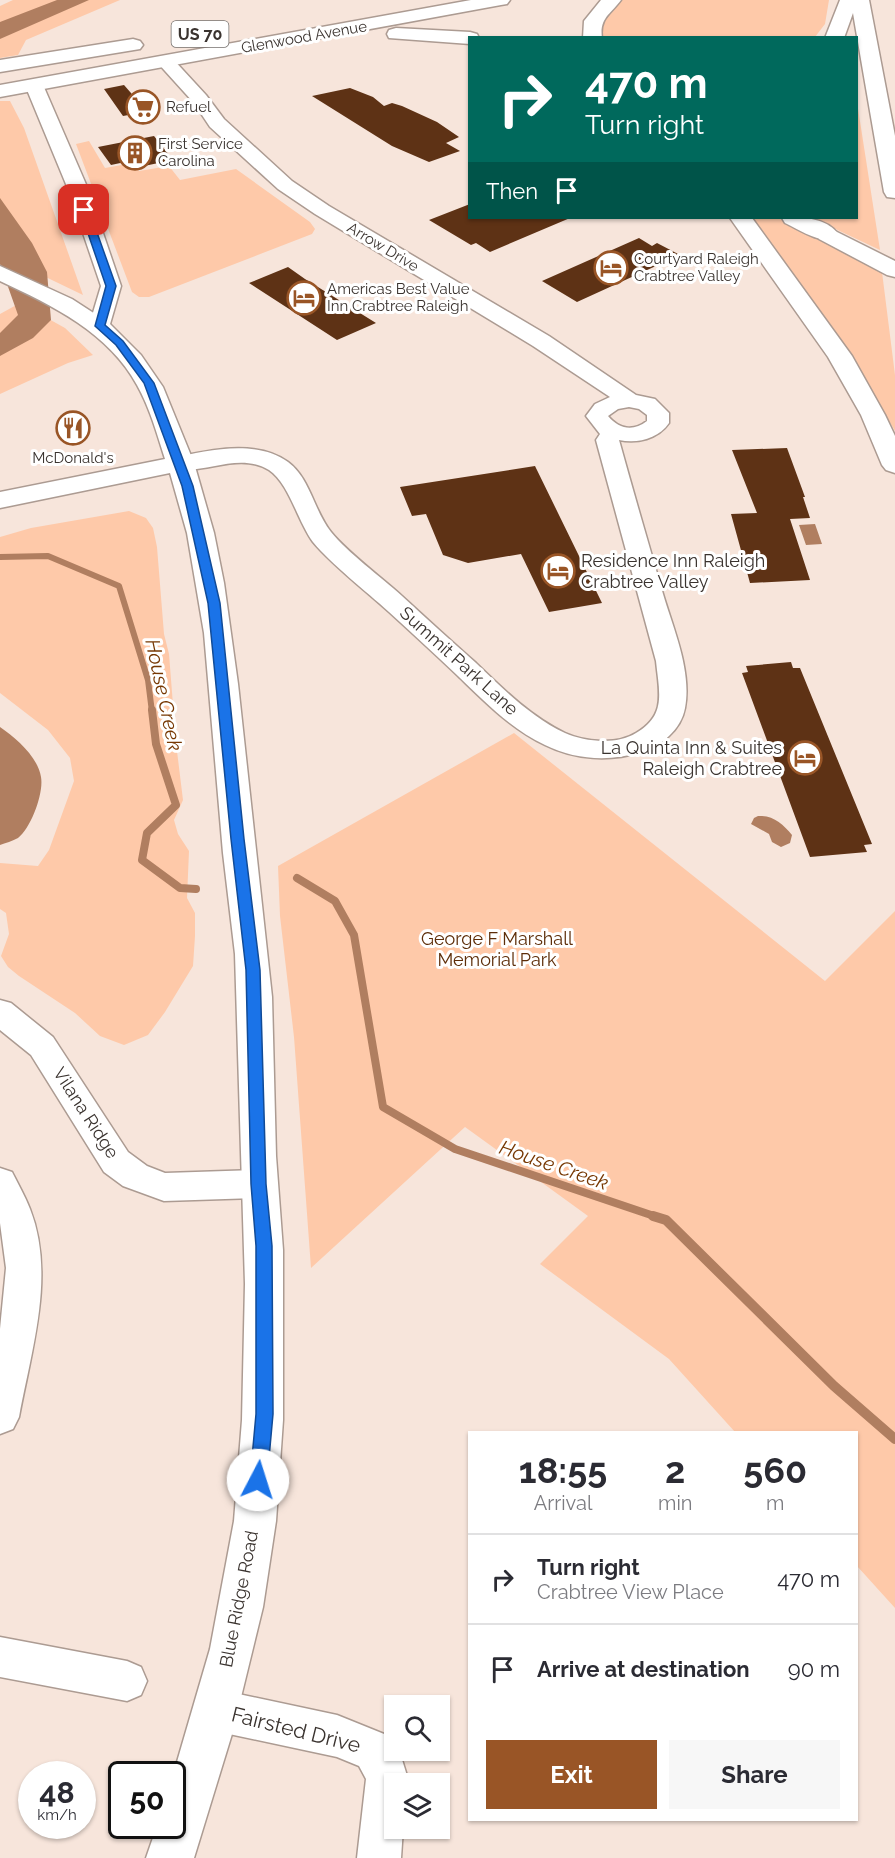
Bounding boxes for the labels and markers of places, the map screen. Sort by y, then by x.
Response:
supermarket icon: Refuel [125,89,161,125]
place label: Refuel [166,98,212,116]
building icon: First Service Carolina [117,135,153,171]
place label: First Service Carolina [158,135,243,170]
pin [58,184,109,235]
hotel icon: Courtyard Raleigh Crabtree Valley [593,250,629,286]
place label: Courtyard Raleigh Crabtree Valley [634,250,759,285]
hotel icon: Americas Best Value Inn Crabtree Raleigh [286,280,322,316]
place label: Americas Best Value Inn Crabtree Raleigh [327,280,470,315]
restaurant icon: McDonald's [55,410,91,446]
place label: McDonald's [32,449,114,467]
place label: Residence Inn Raleigh Crabtree Valley [581,550,765,592]
hotel icon: Residence Inn Raleigh Crabtree Valley [540,553,576,589]
place label: La Quinta Inn & Suites Raleigh Crabtree [601,737,782,779]
hotel icon: La Quinta Inn & Suites Raleigh Crabtree [787,740,823,776]

